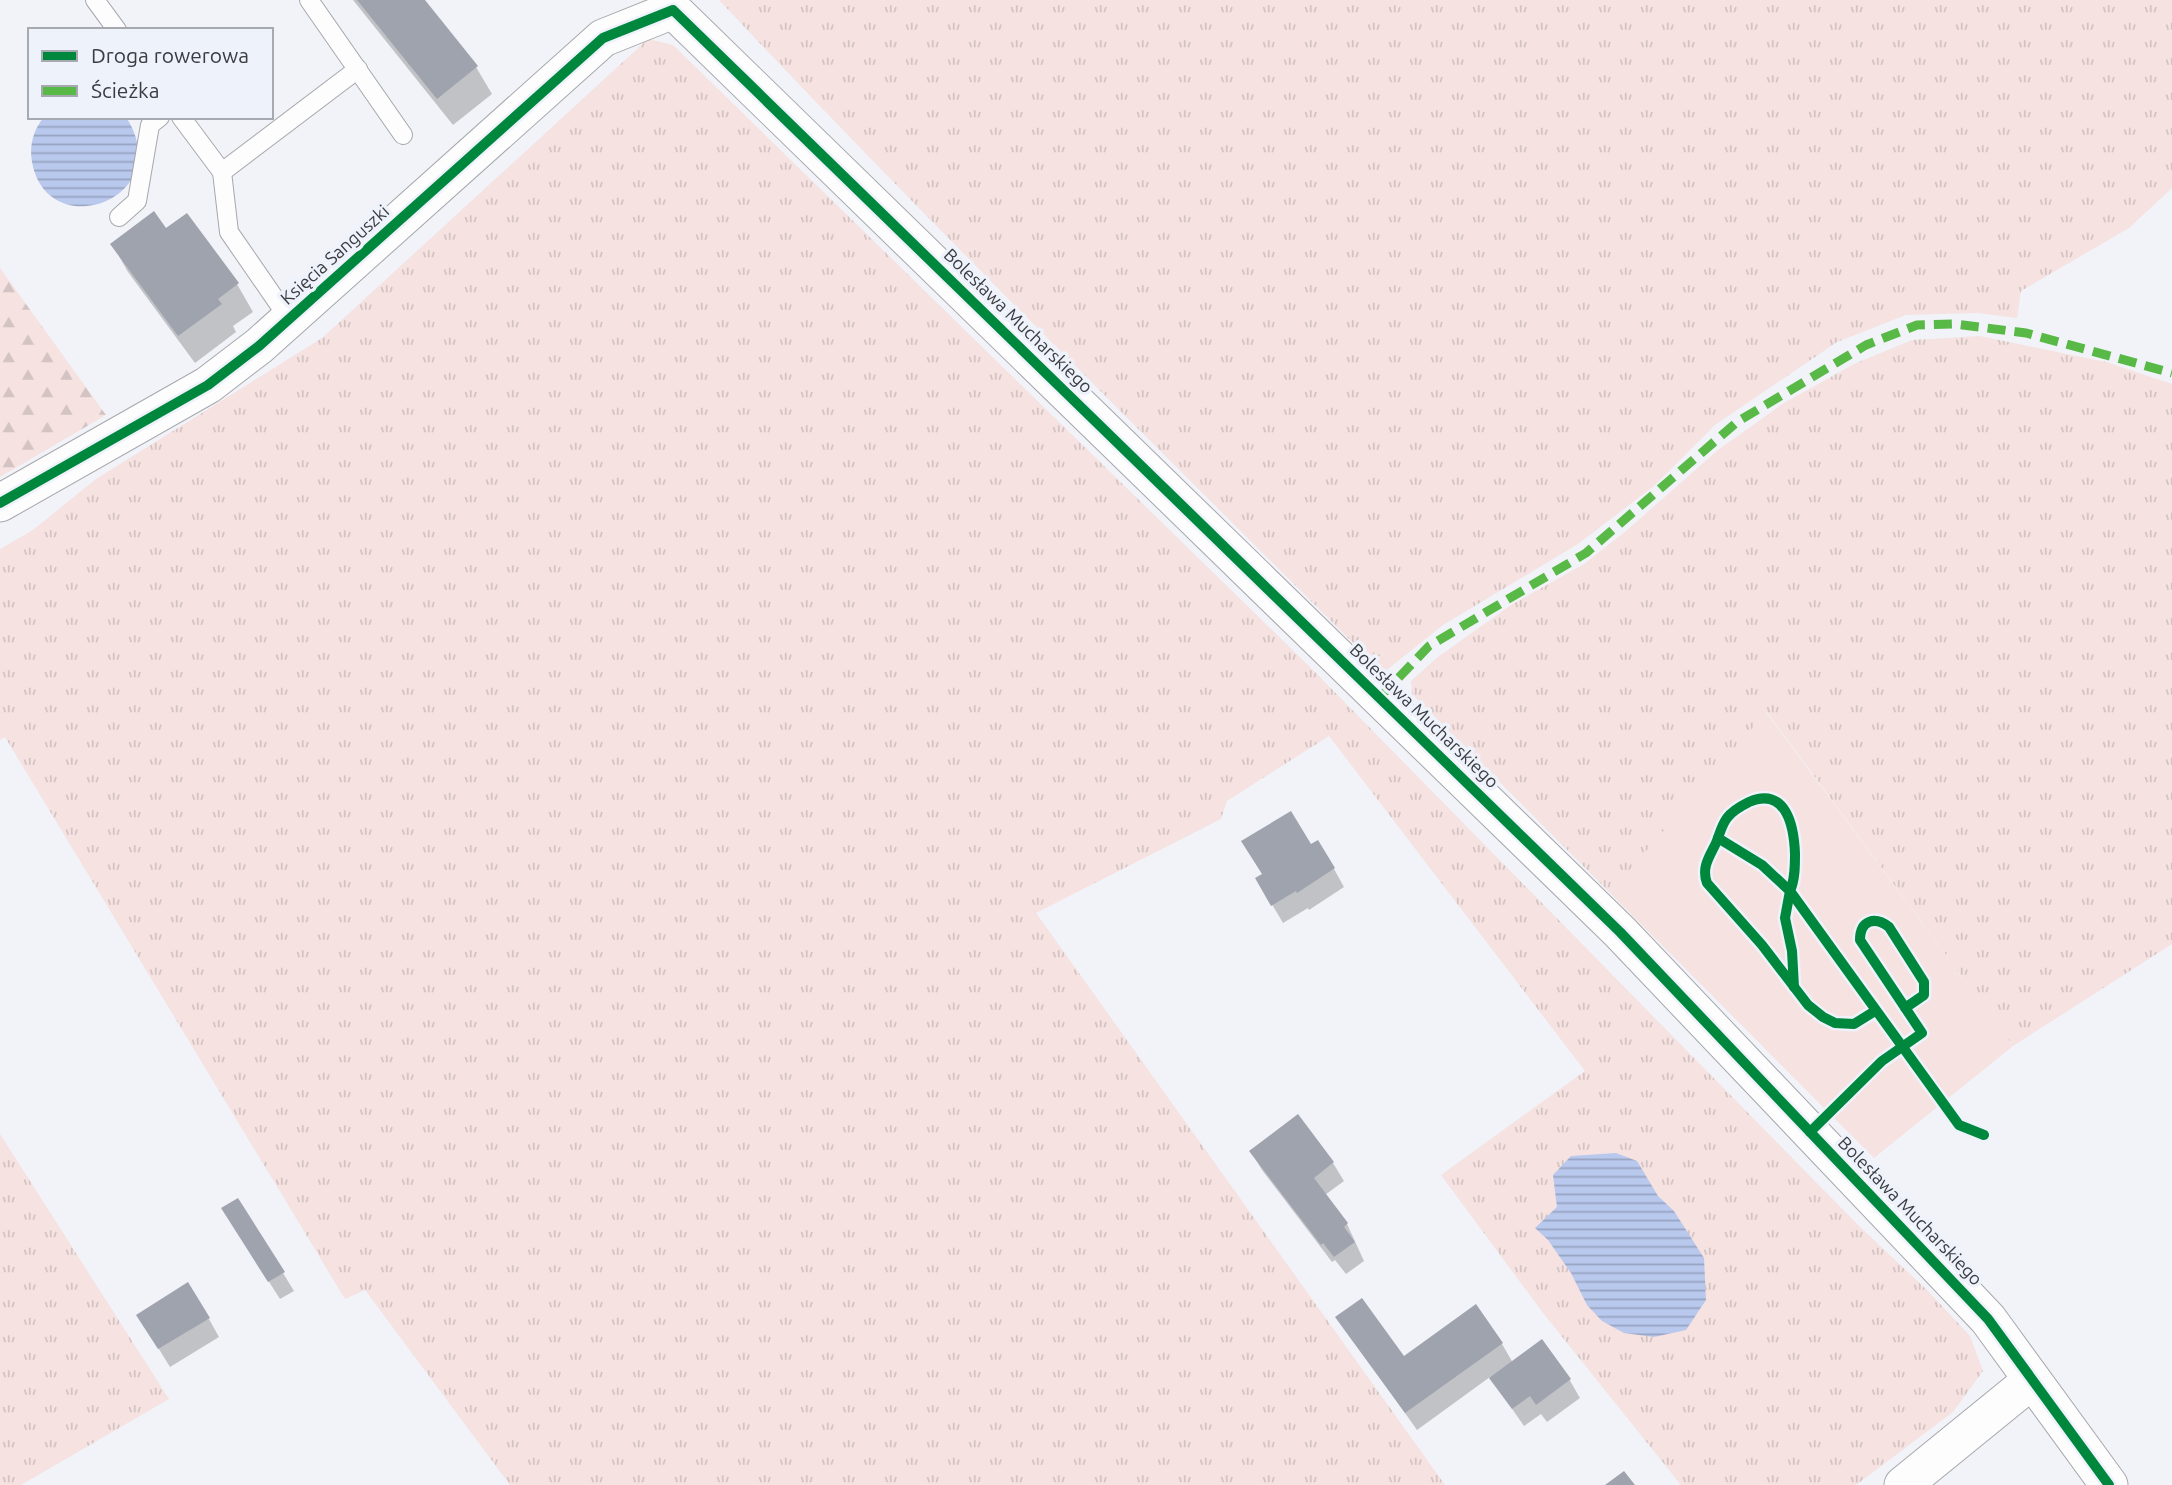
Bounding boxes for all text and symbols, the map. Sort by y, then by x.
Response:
legend [28,28,273,119]
text: Droga rowerowa [91,43,249,67]
text: Ścieżka [91,78,160,102]
street label: Księcia Sanguszki [276,200,393,308]
street label: Bolesława Mucharskiego [940,244,1097,396]
street label: Bolesława Mucharskiego [1346,639,1503,791]
street label: Bolesława Mucharskiego [1835,1132,1987,1289]

